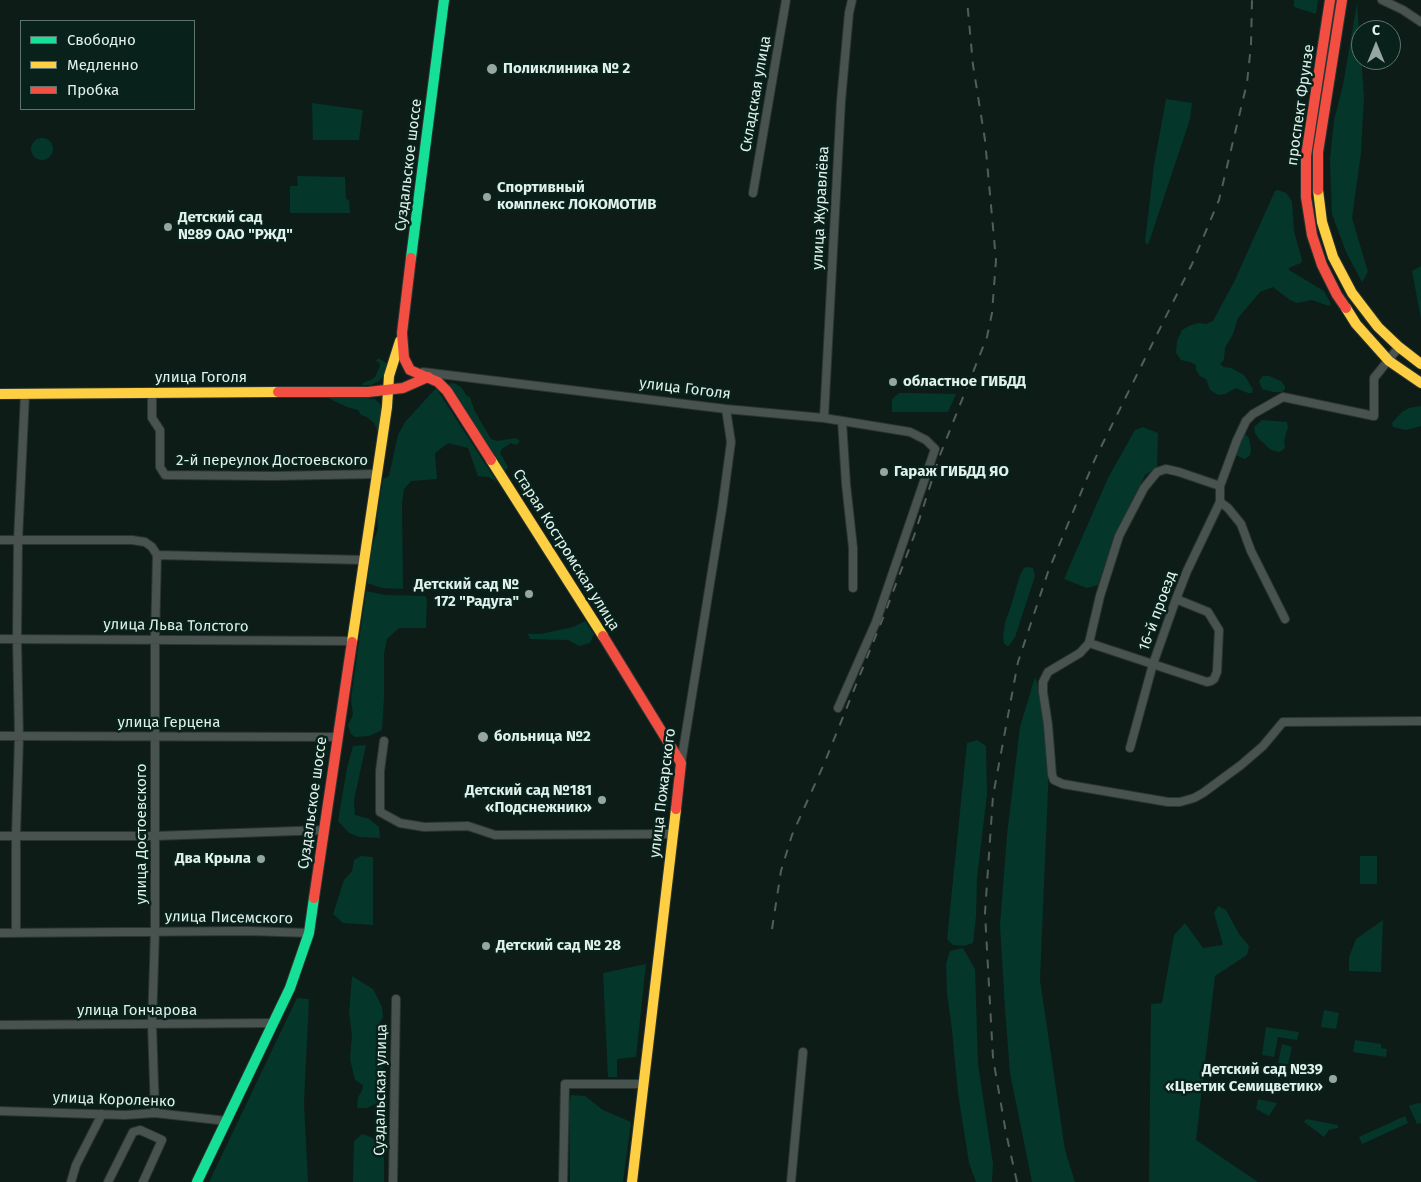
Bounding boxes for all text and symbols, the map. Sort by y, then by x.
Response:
legend [20,20,195,110]
north arrow [1351,20,1401,70]
text: С [1372,22,1380,39]
text: Свободно [67,31,136,49]
street label: Складская улица [737,34,775,154]
street label: проспект Фрунзе [1284,43,1318,167]
text: Медленно [67,56,139,74]
place label: Поликлиника № 2 [503,60,630,78]
marker: Поликлиника № 2 [485,62,499,76]
text: Пробка [67,81,119,99]
street label: Суздальское шоссе [392,98,426,232]
street label: улица Журавлёва [809,146,833,270]
place label: Спортивный комплекс ЛОКОМОТИВ [497,179,656,214]
marker: Спортивный комплекс ЛОКОМОТИВ [481,191,493,203]
place label: Детский сад №89 ОАО "РЖД" [178,209,293,244]
marker: Детский сад №89 ОАО "РЖД" [162,221,174,233]
street label: улица Гоголя [155,369,247,387]
place label: областное ГИБДД [903,373,1026,391]
street label: улица Гоголя [638,374,732,404]
marker: областное ГИБДД [887,376,899,388]
street label: 2-й переулок Достоевского [176,452,368,470]
place label: Гараж ГИБДД ЯО [894,463,1009,481]
street label: Старая Костромская улица [509,466,623,634]
marker: Гараж ГИБДД ЯО [878,466,890,478]
street label: 16-й проезд [1135,569,1181,653]
place label: Детский сад № 172 "Радуга" [414,576,519,611]
marker: Детский сад № 172 "Радуга" [523,588,535,600]
street label: улица Льва Толстого [103,616,249,636]
street label: улица Герцена [118,714,220,732]
street label: улица Пожарского [646,727,680,859]
place label: больница №2 [494,728,591,746]
marker: больница №2 [476,730,490,744]
street label: Суздальское шоссе [295,736,331,870]
street label: улица Достоевского [133,764,151,904]
place label: Детский сад №181 «Подснежник» [465,782,592,817]
marker: Детский сад №181 «Подснежник» [596,794,608,806]
place label: Два Крыла [175,850,251,868]
marker: Два Крыла [255,853,267,865]
street label: улица Писемского [165,908,293,928]
place label: Детский сад № 28 [496,937,621,955]
marker: Детский сад № 28 [480,940,492,952]
street label: улица Гончарова [77,1002,197,1020]
street label: Суздальская улица [371,1024,391,1156]
place label: Детский сад №39 «Цветик Семицветик» [1165,1061,1323,1096]
marker: Детский сад №39 «Цветик Семицветик» [1327,1073,1339,1085]
street label: улица Короленко [52,1089,176,1111]

